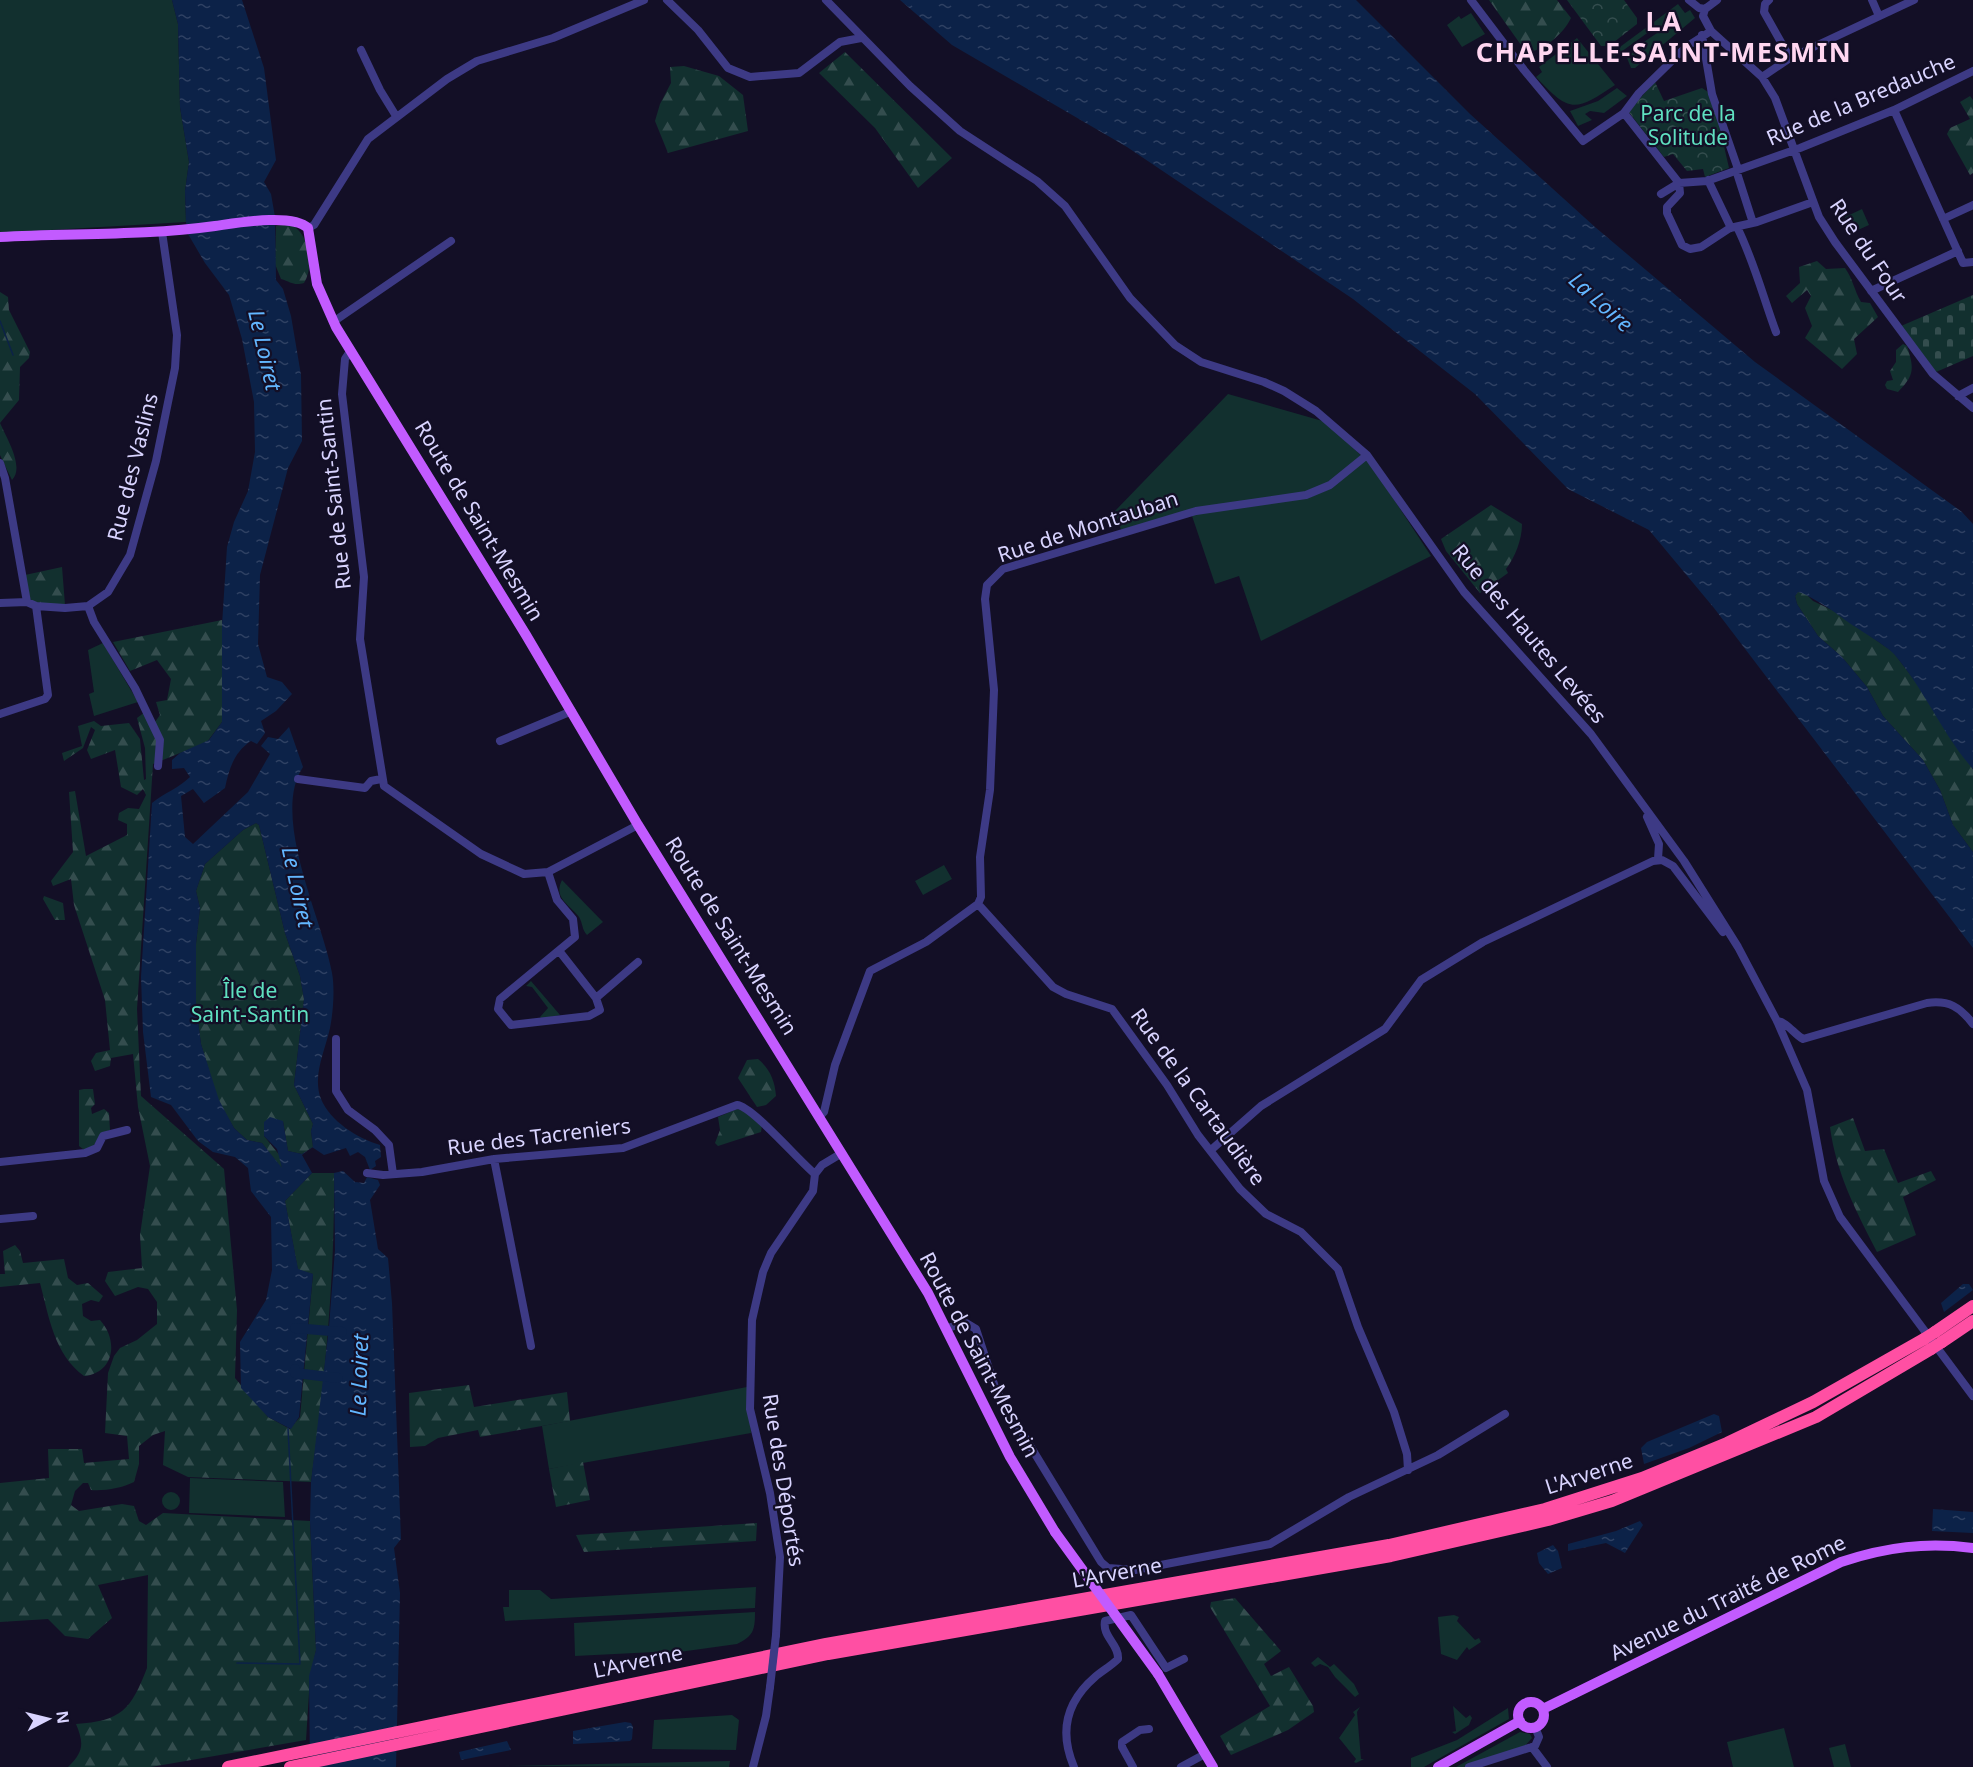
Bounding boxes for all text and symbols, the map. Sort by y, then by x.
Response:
district label: LA CHAPELLE-SAINT-MESMIN [1476,2,1852,70]
street label: Rue de la Bredauche [1762,47,1959,152]
park label: Parc de la Solitude [1640,99,1736,151]
street label: Rue du Four [1824,193,1914,308]
water label: La Loire [1563,264,1640,338]
water label: Le Loiret [242,306,290,395]
street label: Rue des Vaslins [100,390,164,544]
street label: Rue de Saint-Santin [309,397,357,591]
street label: Route de Saint-Mesmin [409,415,551,626]
street label: Rue de Montauban [994,484,1182,568]
street label: Rue des Hautes Levées [1446,538,1613,729]
street label: Route de Saint-Mesmin [659,831,804,1040]
water label: Le Loiret [276,843,323,932]
park label: Île de Saint-Santin [191,976,309,1028]
street label: Rue de la Cartaudière [1125,1002,1273,1191]
street label: Rue des Tacreniers [446,1111,632,1161]
street label: Route de Saint-Mesmin [914,1247,1046,1462]
water label: Le Loiret [342,1332,374,1417]
street label: Rue des Déportés [757,1391,811,1568]
street label: L'Arverne [1541,1446,1636,1500]
street label: Avenue du Traité de Rome [1605,1528,1850,1666]
street label: L'Arverne [1070,1550,1164,1594]
street label: L'Arverne [591,1638,685,1684]
north arrow [18,1689,78,1749]
text: N [51,1709,75,1725]

